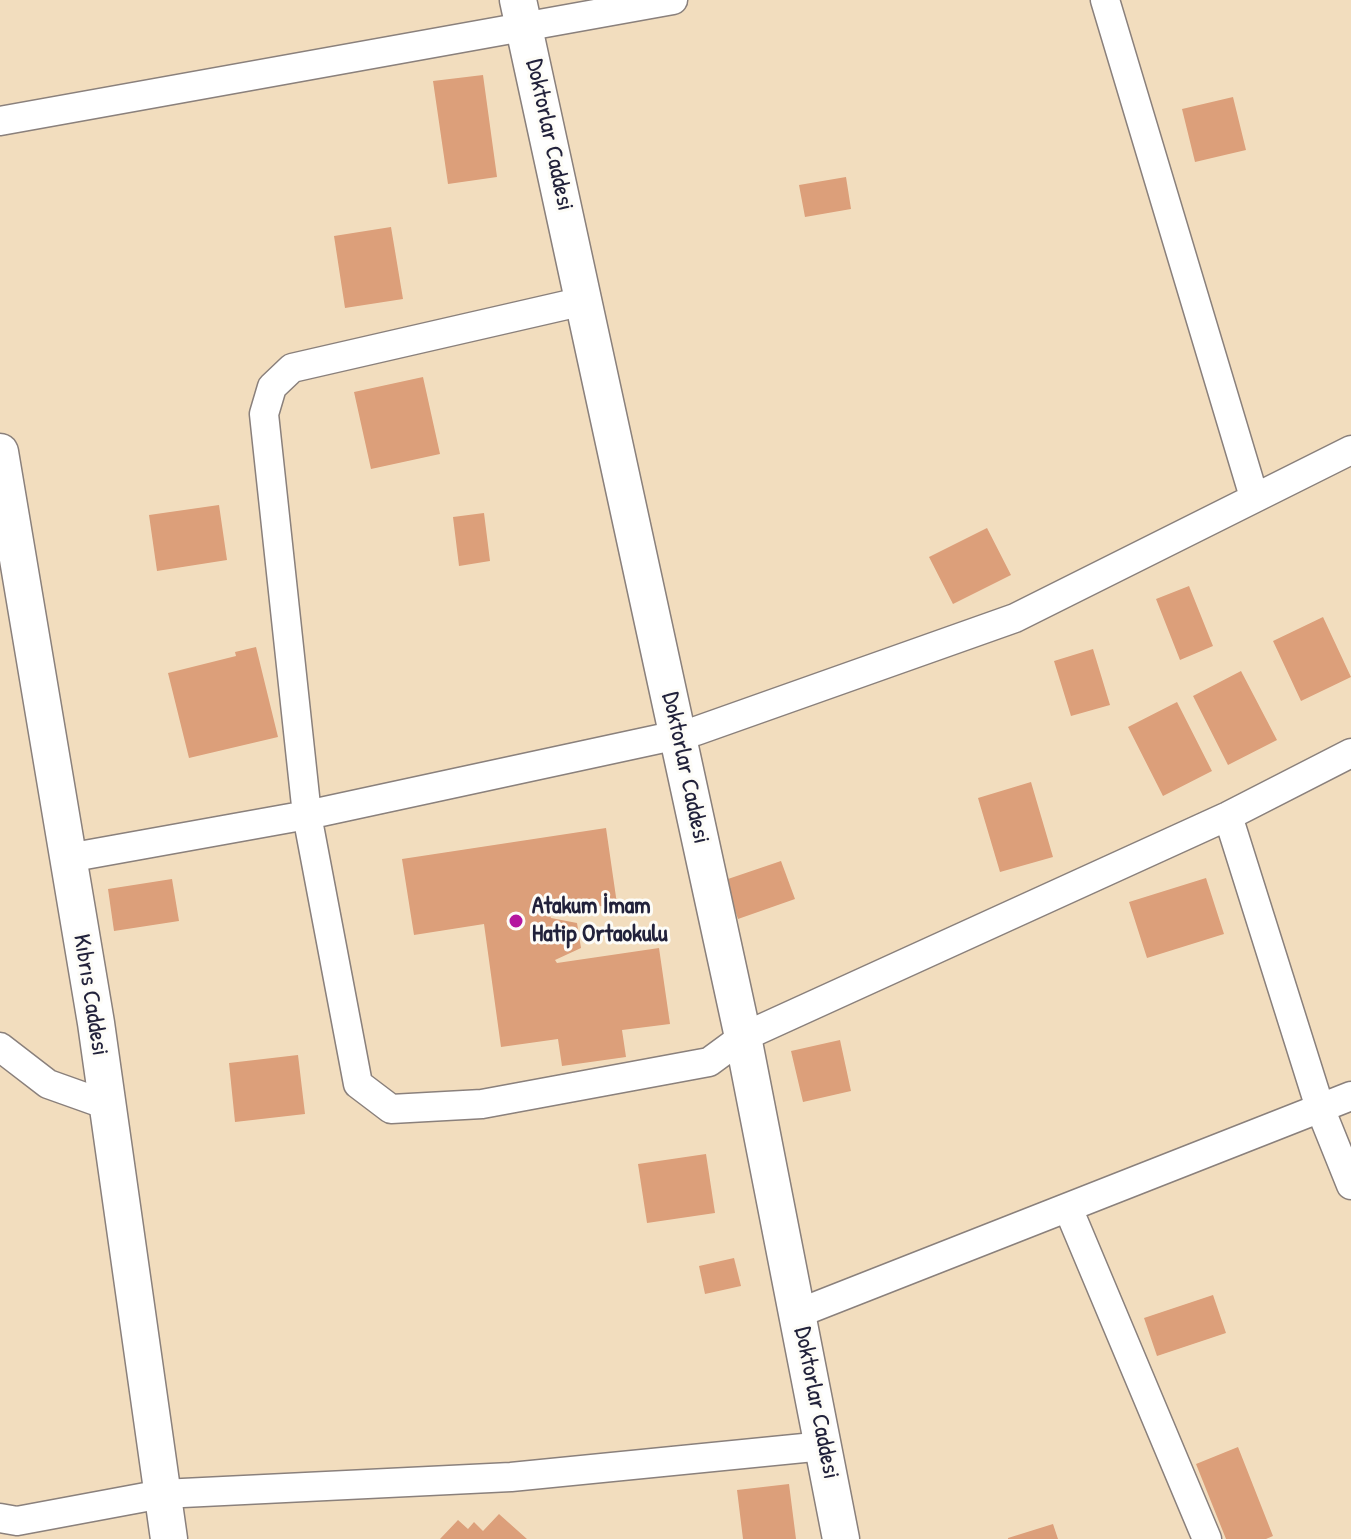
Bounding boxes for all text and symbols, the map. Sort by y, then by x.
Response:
street label: Doktorlar Caddesi [519,57,579,213]
street label: Doktorlar Caddesi [655,690,715,846]
place label: Atakum İmam Hatip Ortaokulu [532,893,668,949]
marker: Atakum İmam Hatip Ortaokulu [507,912,525,930]
street label: Kıbrıs Caddesi [66,932,114,1058]
street label: Doktorlar Caddesi [787,1325,845,1481]

